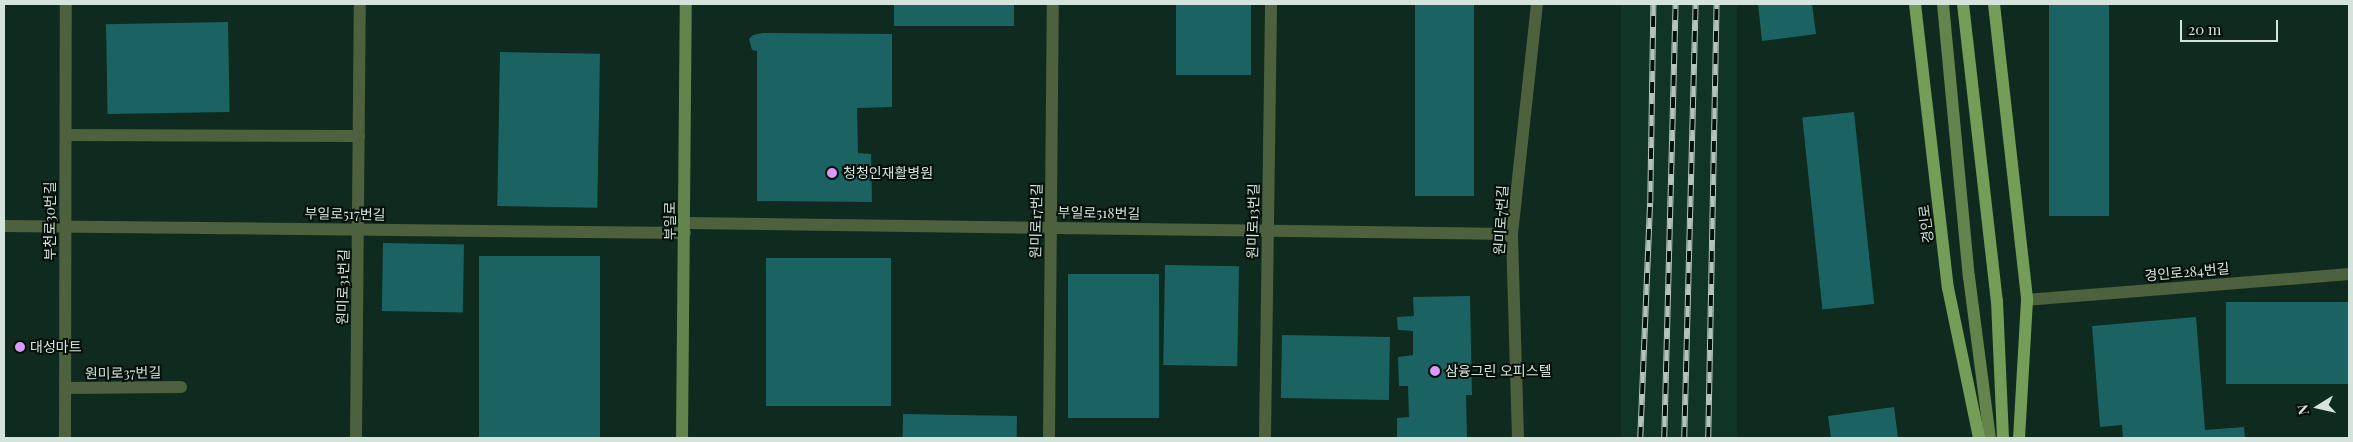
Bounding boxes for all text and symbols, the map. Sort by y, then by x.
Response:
scale bar [2183,10,2280,42]
text: 20 m [2188,19,2221,39]
place label: 청청인재활병원 [843,165,933,181]
marker: 청청인재활병원 [825,166,839,180]
street label: 부천로30번길 [42,181,58,261]
street label: 원미로17번길 [1027,183,1045,259]
street label: 원미로13번길 [1244,183,1262,259]
street label: 원미로7번길 [1491,185,1511,255]
street label: 부일로 [662,202,678,240]
street label: 부일로518번길 [1058,204,1140,222]
street label: 경인로 [1915,204,1937,244]
street label: 부일로517번길 [304,205,386,223]
street label: 원미로31번길 [334,249,352,325]
street label: 경인로284번길 [2144,260,2230,284]
place label: 대성마트 [30,339,82,355]
marker: 대성마트 [14,341,26,353]
place label: 삼융그린 오피스텔 [1445,363,1552,379]
street label: 원미로37번길 [85,364,161,382]
marker: 삼융그린 오피스텔 [1429,365,1441,377]
north arrow [2293,382,2343,432]
text: N [2293,403,2313,416]

